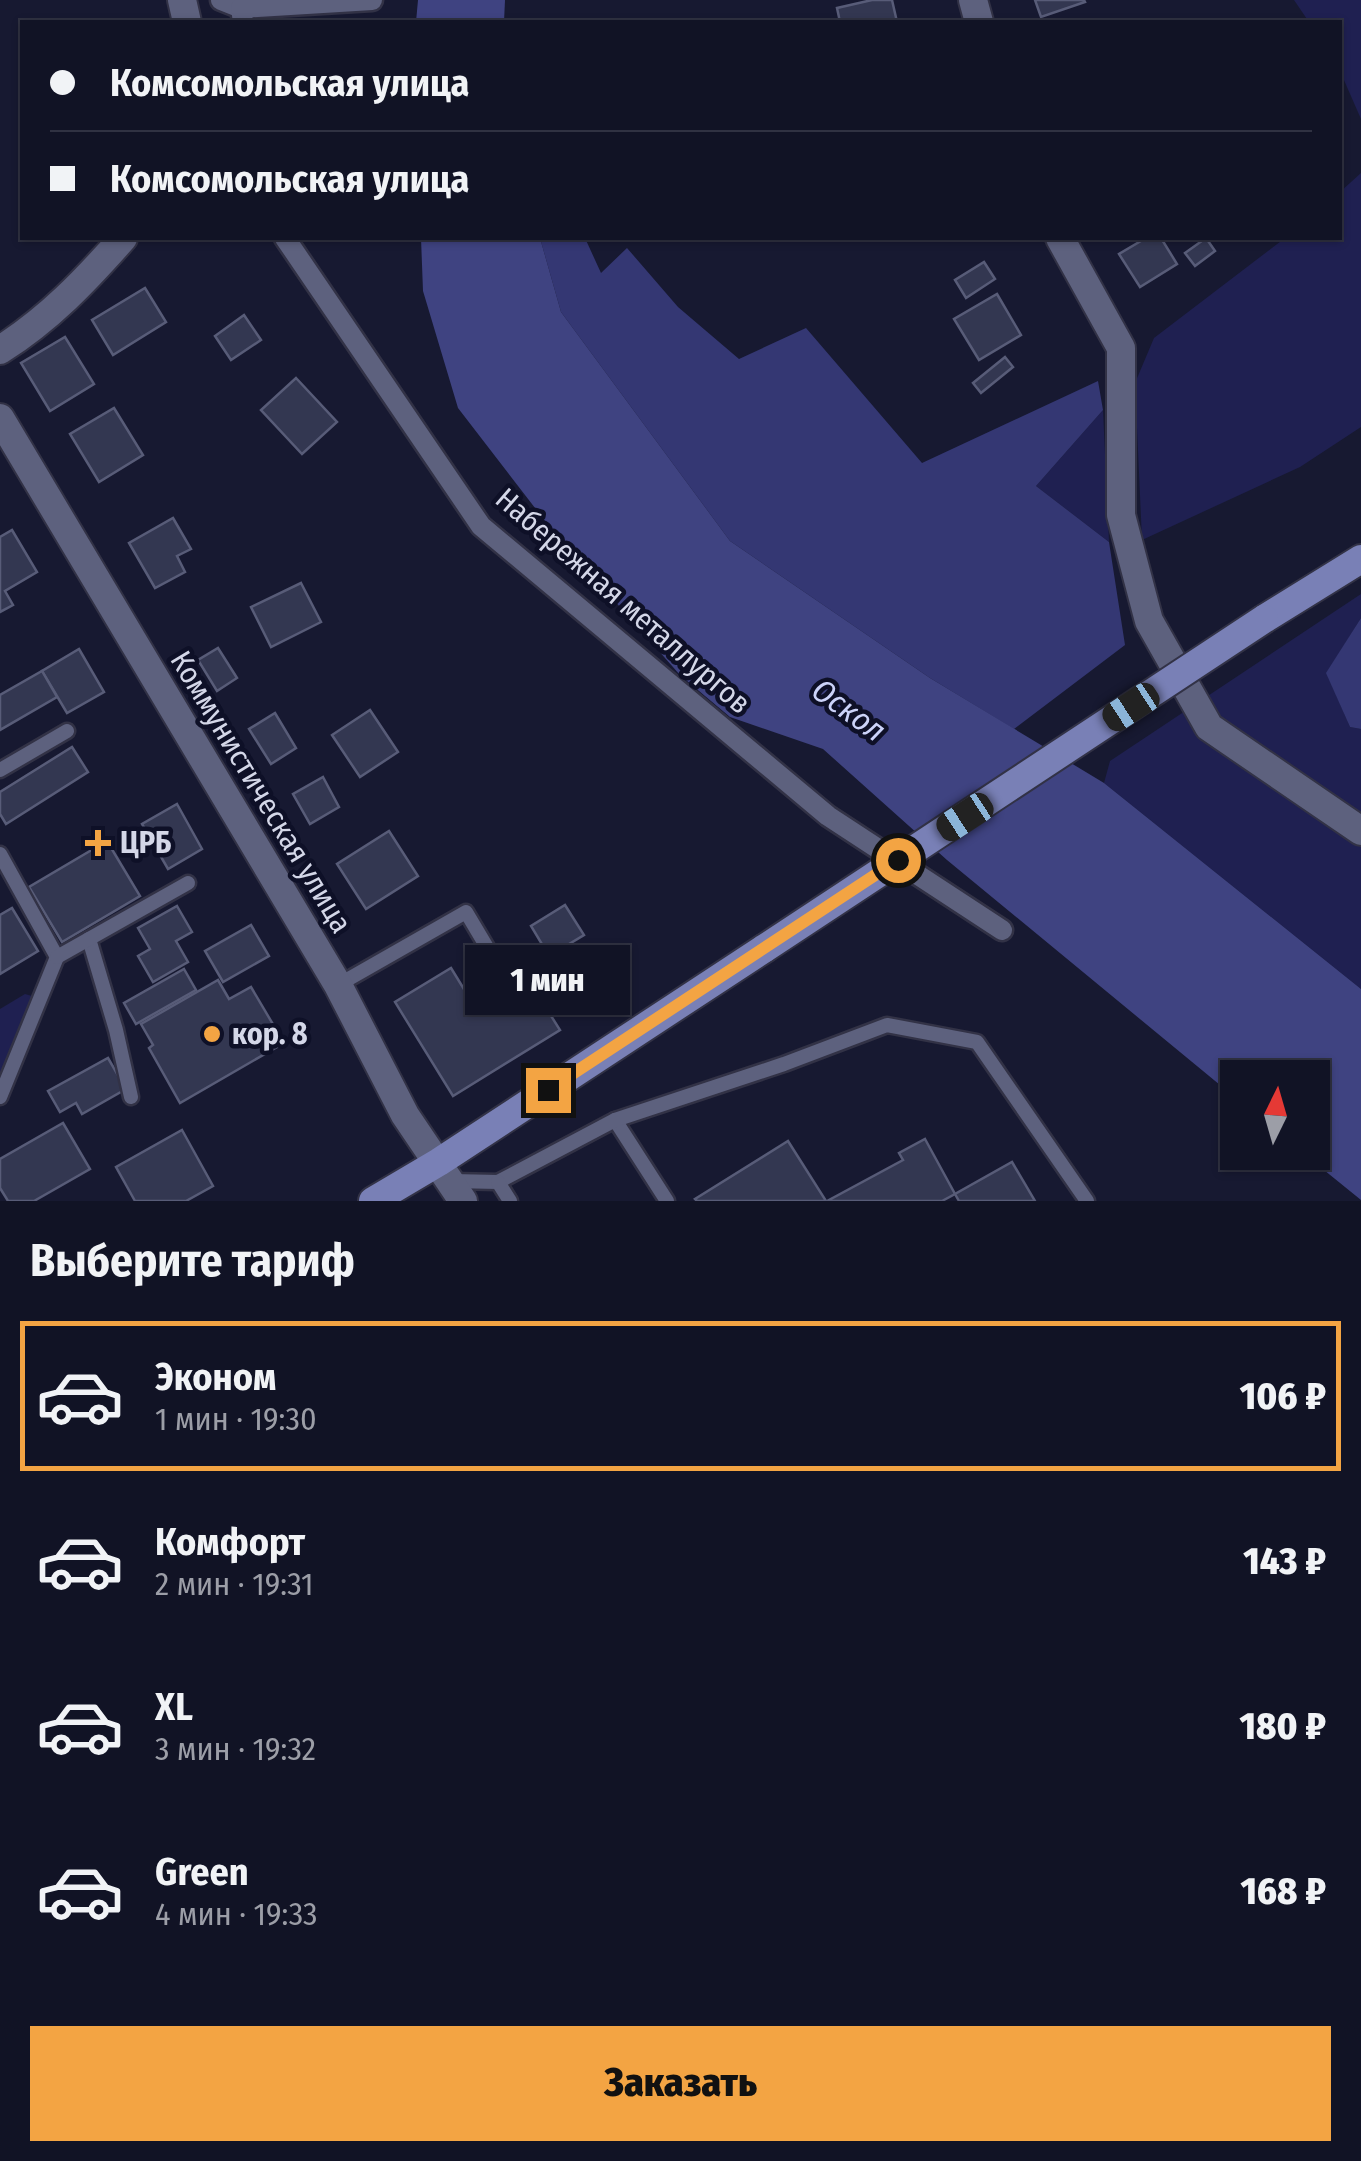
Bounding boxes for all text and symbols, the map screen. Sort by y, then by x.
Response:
text: Комсомольская улица [110,60,469,106]
text: Комсомольская улица [110,156,469,202]
street label: Набережная металлургов [488,481,758,721]
street label: Коммунистическая улица [163,645,359,939]
water label: Оскол [805,671,893,749]
car [1098,678,1164,736]
car [932,788,998,846]
place label: ЦРБ [120,825,171,861]
marker: ЦРБ [85,830,111,856]
route start [876,838,921,883]
callout: 1 мин [466,945,630,1015]
text: 1 мин [511,961,584,999]
place label: кор. 8 [232,1016,308,1052]
marker: кор. 8 [201,1023,223,1045]
north arrow [1220,1060,1330,1170]
map controls [1220,1060,1330,1170]
route end [526,1068,571,1113]
text: Выберите тариф [30,1234,355,1288]
icon: car [35,1351,125,1441]
text: Эконом [155,1354,276,1400]
text: 106 ₽ [1240,1373,1326,1419]
text: 1 мин · 19:30 [155,1400,317,1438]
icon: car [35,1516,125,1606]
text: Комфорт [155,1519,305,1565]
text: 143 ₽ [1243,1538,1326,1584]
text: 2 мин · 19:31 [155,1565,313,1603]
icon: car [35,1681,125,1771]
text: XL [155,1684,193,1730]
text: 180 ₽ [1240,1703,1326,1749]
text: 3 мин · 19:32 [155,1730,316,1768]
icon: car [35,1846,125,1936]
text: Green [155,1849,249,1895]
text: 168 ₽ [1240,1868,1326,1914]
text: 4 мин · 19:33 [155,1895,318,1933]
button: Заказать [30,2026,1331,2141]

